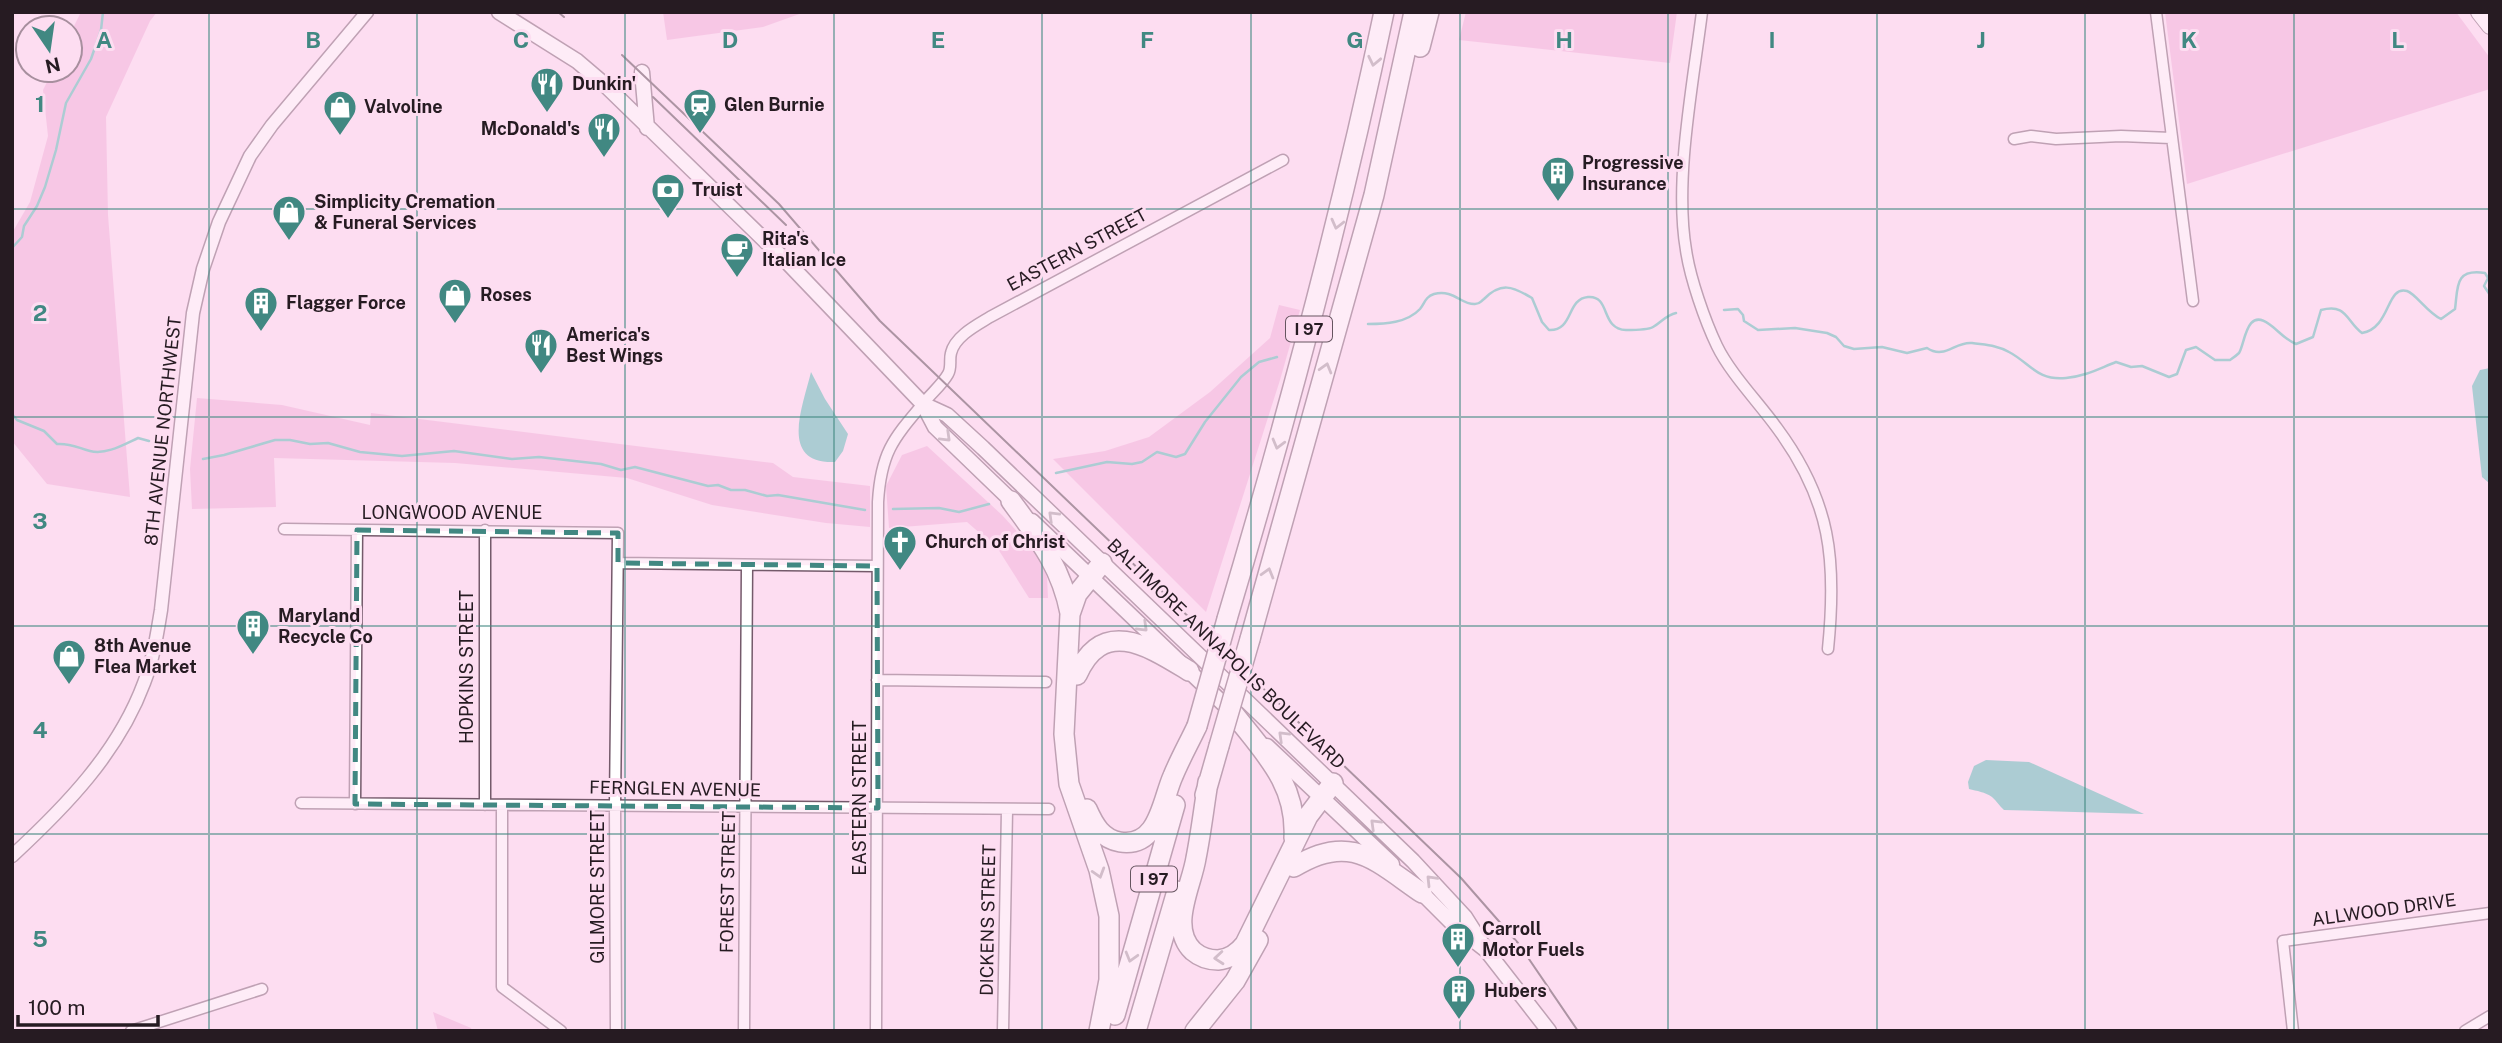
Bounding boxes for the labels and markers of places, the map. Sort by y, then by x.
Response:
restaurant icon: Dunkin' [528,65,566,114]
place label: Dunkin' [572,73,636,94]
station icon: Glen Burnie [681,86,719,135]
shop icon: Valvoline [321,88,359,137]
place label: Glen Burnie [724,94,825,115]
place label: Valvoline [364,96,443,117]
restaurant icon: McDonald's [585,110,623,159]
place label: McDonald's [481,118,580,139]
place label: Progressive Insurance [1582,152,1684,194]
building icon: Progressive Insurance [1539,154,1577,203]
bank icon: Truist [649,171,687,220]
place label: Truist [692,179,743,200]
place label: Simplicity Cremation & Funeral Services [314,191,495,233]
shop icon: Simplicity Cremation & Funeral Services [270,193,308,242]
place label: Rita's Italian Ice [762,228,846,270]
cafe icon: Rita's Italian Ice [718,230,756,279]
shop icon: Roses [436,276,474,325]
building icon: Flagger Force [242,284,280,333]
place label: Roses [480,284,532,305]
place label: Flagger Force [286,292,406,313]
place label: America's Best Wings [566,324,663,366]
restaurant icon: America's Best Wings [522,326,560,375]
church icon: Church of Christ [881,523,919,572]
place label: Church of Christ [925,531,1065,552]
place label: Maryland Recycle Co [278,605,373,647]
building icon: Maryland Recycle Co [234,607,272,656]
place label: 8th Avenue Flea Market [94,635,197,677]
shop icon: 8th Avenue Flea Market [50,637,88,686]
place label: Carroll Motor Fuels [1482,918,1585,960]
building icon: Carroll Motor Fuels [1439,920,1477,969]
building icon: Hubers [1440,972,1478,1021]
place label: Hubers [1484,980,1547,1001]

